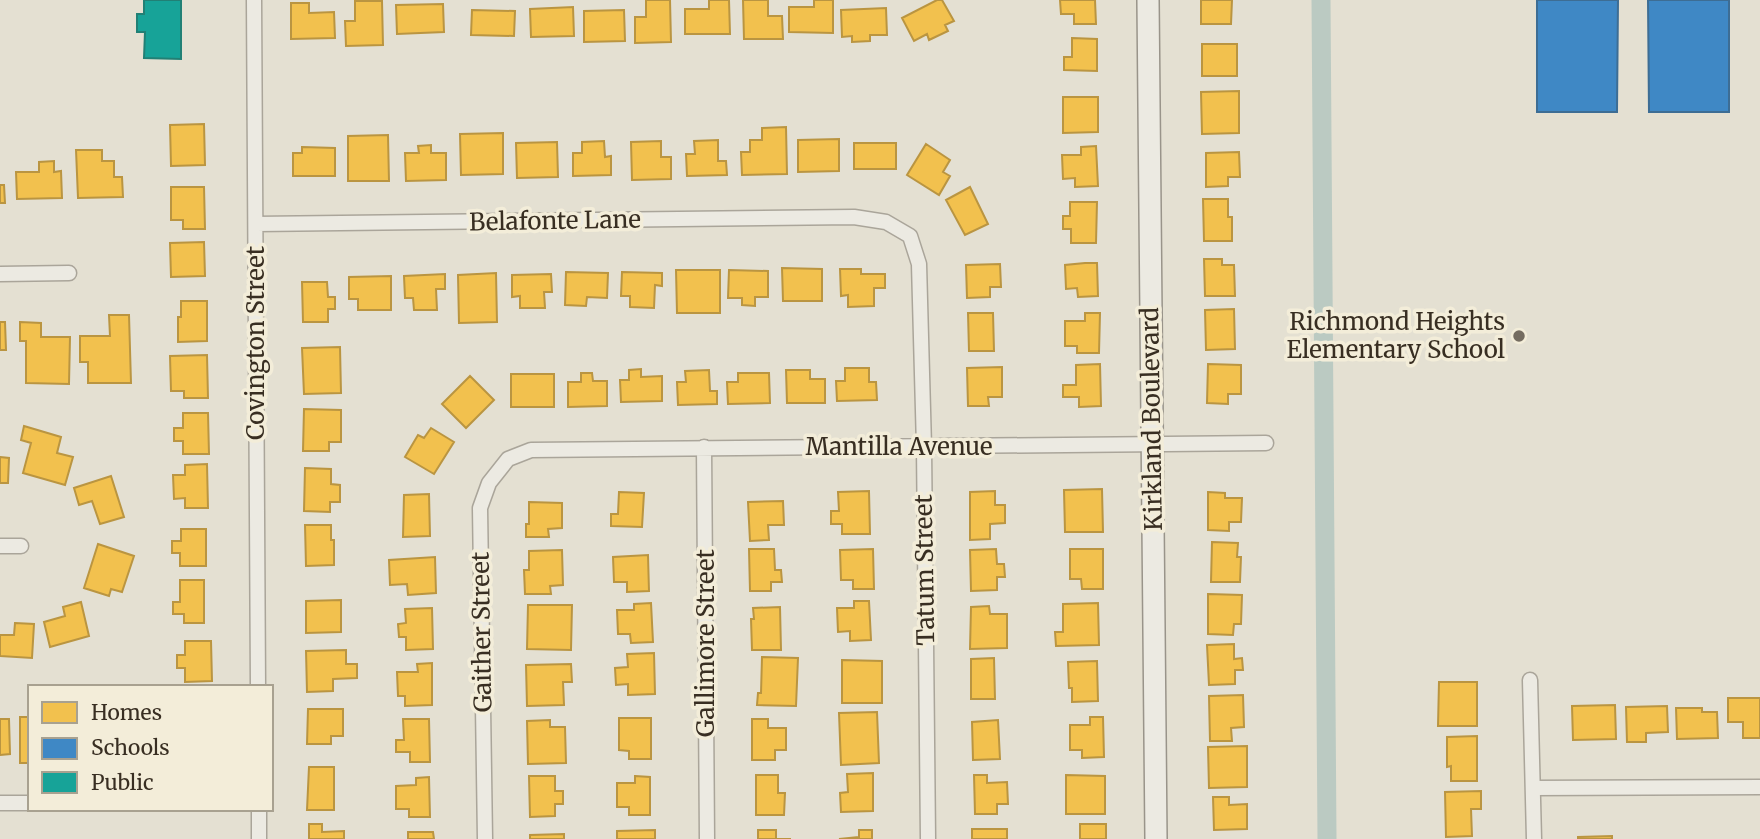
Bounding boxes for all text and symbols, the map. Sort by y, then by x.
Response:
street label: Belafonte Lane [469,204,641,237]
street label: Covington Street [240,245,271,440]
place label: Richmond Heights Elementary School [1286,306,1505,365]
street label: Kirkland Boulevard [1134,307,1169,531]
marker: Richmond Heights Elementary School [1511,328,1527,344]
street label: Mantilla Avenue [805,431,993,462]
street label: Tatum Street [908,493,941,646]
street label: Gallimore Street [690,548,721,737]
street label: Gaither Street [465,551,498,712]
legend [28,685,273,811]
text: Homes [91,699,162,726]
text: Schools [91,734,170,761]
text: Public [91,769,154,796]

